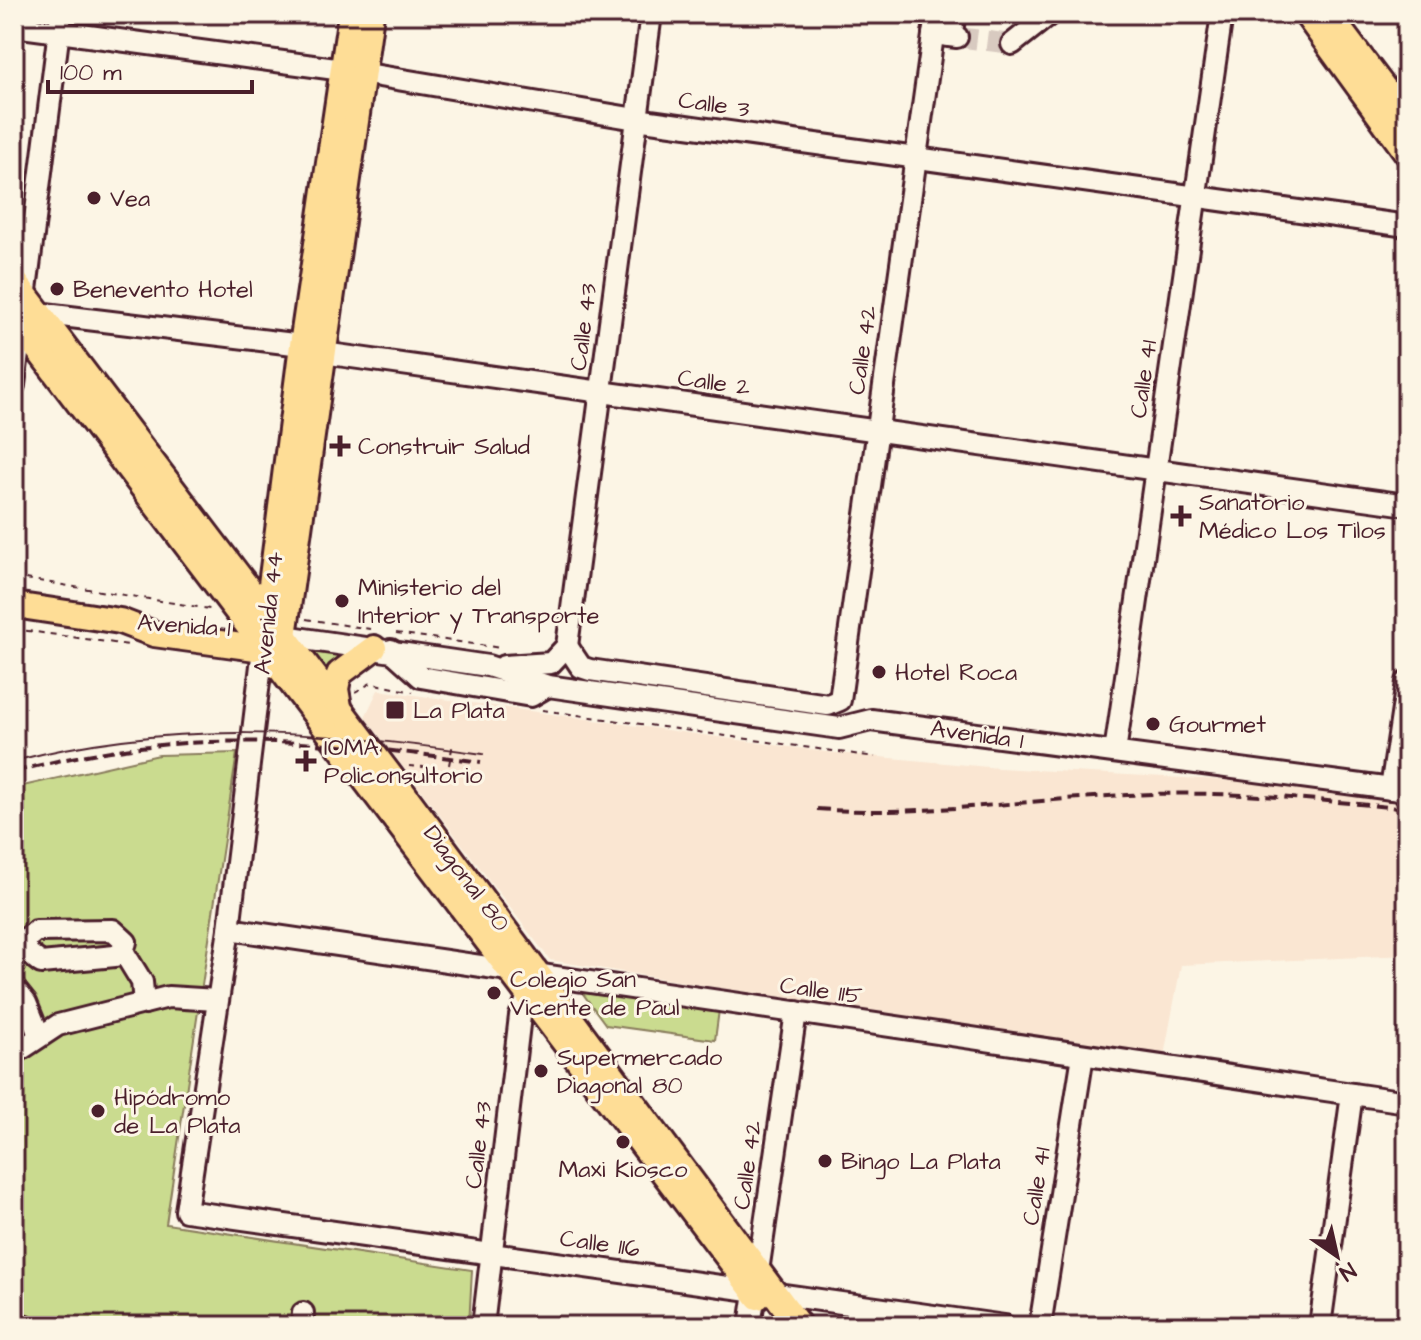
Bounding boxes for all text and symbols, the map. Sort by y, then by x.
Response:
scale bar [48,44,252,94]
text: 100 m [60,56,122,90]
street label: Calle 3 [676,83,752,127]
place label: Vea [110,182,150,216]
marker: Vea [85,189,103,207]
place label: Benevento Hotel [73,273,253,307]
marker: Benevento Hotel [48,280,66,298]
street label: Calle 43 [562,281,606,373]
street label: Calle 42 [840,303,886,397]
street label: Calle 41 [1122,338,1166,420]
street label: Calle 2 [675,361,753,405]
place label: Construir Salud [358,430,530,464]
marker: Construir Salud [329,435,351,457]
place label: Sanatorio Médico Los Tilos [1199,486,1386,548]
marker: Sanatorio Médico Los Tilos [1170,505,1192,527]
street label: Avenida 44 [246,550,292,676]
place label: Ministerio del Interior y Transporte [358,571,600,634]
marker: Ministerio del Interior y Transporte [333,592,351,610]
street label: Avenida 1 [136,606,232,646]
place label: Hotel Roca [895,656,1017,690]
marker: Hotel Roca [870,663,888,681]
place label: La Plata [413,694,505,728]
marker: La Plata [384,699,406,721]
place label: Gourmet [1169,708,1266,742]
street label: Avenida 1 [928,712,1026,758]
marker: Gourmet [1144,715,1162,733]
place label: IOMA Policonsultorio [324,731,483,793]
marker: IOMA Policonsultorio [295,750,317,772]
street label: Diagonal 80 [414,818,518,940]
place label: Colegio San Vicente de Paul [510,963,680,1025]
street label: Calle 115 [778,968,864,1014]
marker: Colegio San Vicente de Paul [485,984,503,1002]
place label: Supermercado Diagonal 80 [557,1041,723,1104]
marker: Supermercado Diagonal 80 [532,1062,550,1080]
place label: Hipódromo de La Plata [114,1081,241,1143]
street label: Calle 43 [457,1099,501,1191]
marker: Hipódromo de La Plata [89,1102,107,1120]
street label: Calle 42 [725,1118,771,1212]
marker: Maxi Kiosco [614,1133,632,1151]
place label: Bingo La Plata [841,1145,1001,1180]
street label: Calle 41 [1014,1145,1060,1228]
marker: Bingo La Plata [816,1152,834,1170]
place label: Maxi Kiosco [559,1153,688,1187]
north arrow [1297,1216,1377,1296]
street label: Calle 116 [558,1222,642,1266]
text: N [1333,1255,1362,1288]

